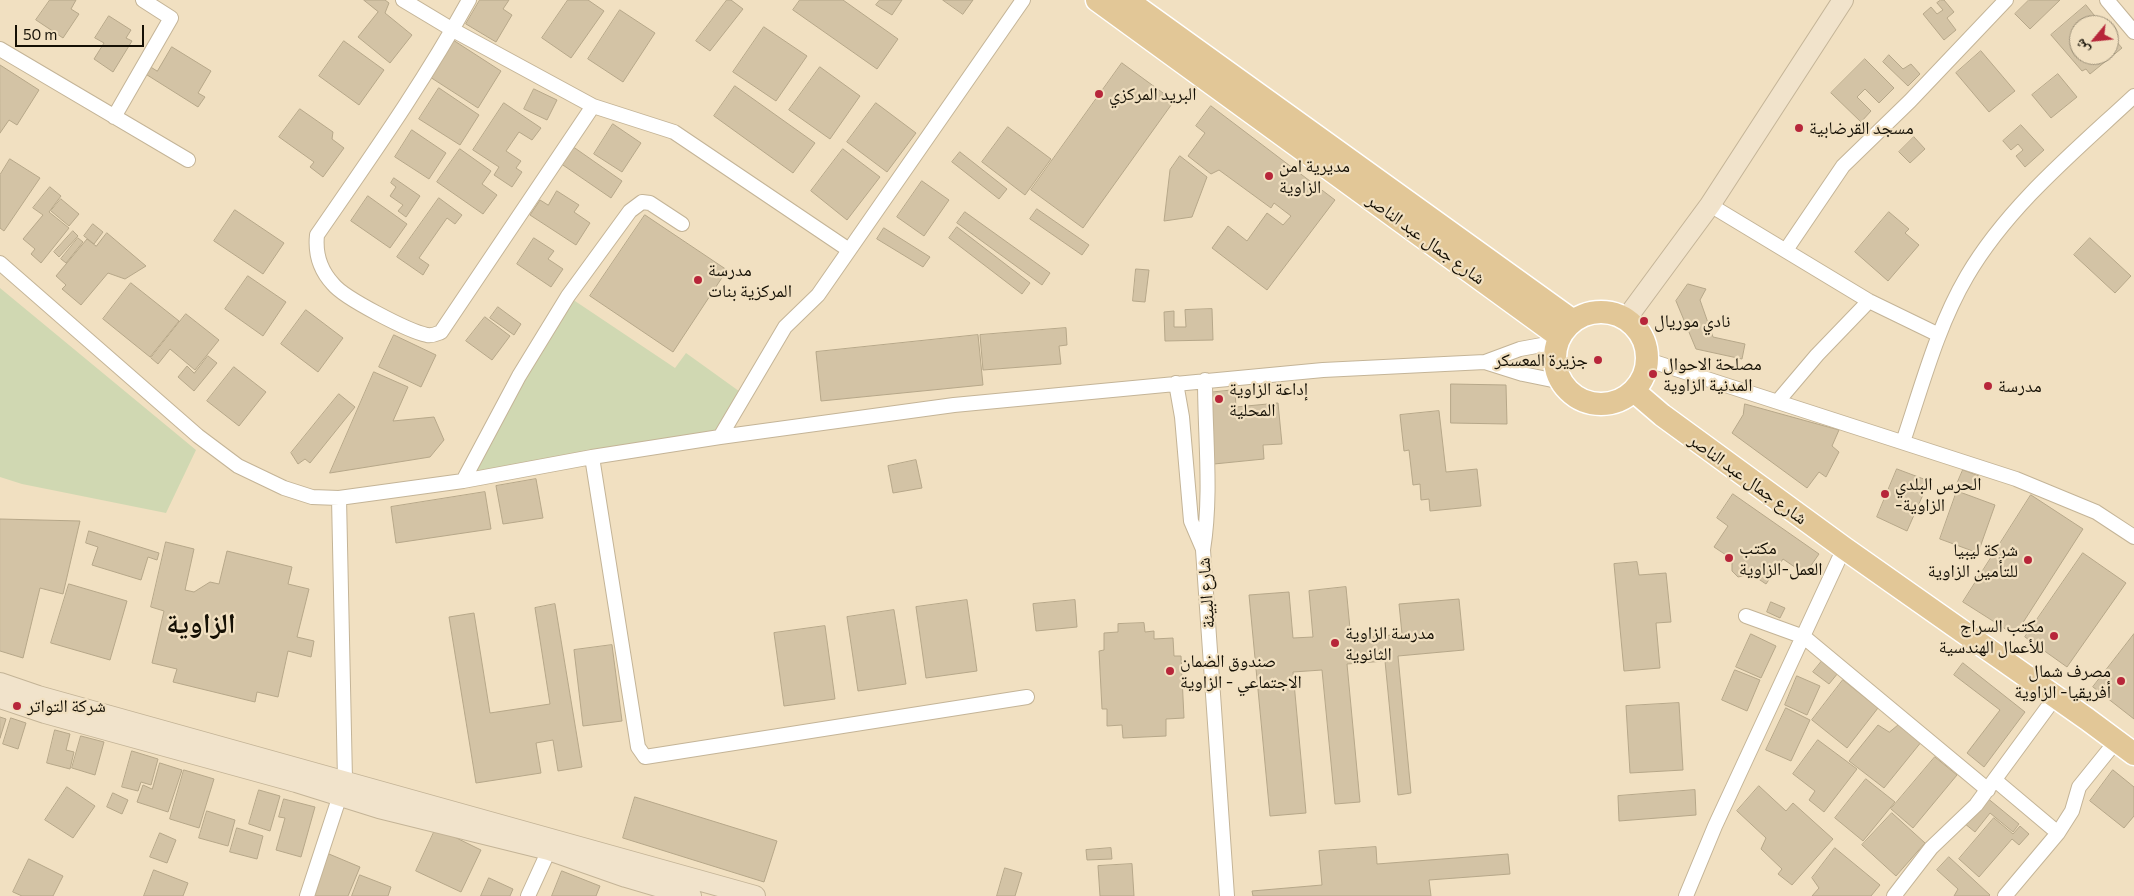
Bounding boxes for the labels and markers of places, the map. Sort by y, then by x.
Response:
place label: البريد المركزي [1109,83,1196,105]
marker: البريد المركزي [1093,88,1105,100]
place label: مسجد القرضابية [1809,117,1914,139]
marker: مسجد القرضابية [1793,122,1805,134]
place label: مديرية امن الزاوية [1279,155,1350,198]
marker: مديرية امن الزاوية [1263,170,1275,182]
place label: مدرسة المركزية بنات [708,259,792,302]
marker: مدرسة المركزية بنات [692,274,704,286]
place label: نادي موريال [1654,310,1731,332]
marker: نادي موريال [1638,315,1650,327]
place label: جزيرة المعسكر [1495,349,1588,371]
place label: مصلحة الاحوال المدنية الزاوية [1663,353,1762,396]
marker: جزيرة المعسكر [1592,354,1604,366]
marker: مصلحة الاحوال المدنية الزاوية [1647,368,1659,380]
place label: مدرسة [1998,375,2042,397]
place label: إداعة الزاوية المحلية [1229,378,1308,420]
marker: مدرسة [1982,380,1994,392]
marker: إداعة الزاوية المحلية [1213,393,1225,405]
place label: الحرس البلدي -الزاوية [1895,473,1981,516]
marker: الحرس البلدي -الزاوية [1879,488,1891,500]
place label: مكتب العمل-الزاوية [1739,537,1823,580]
place label: شركة ليبيا للتأمين الزاوية [1928,539,2018,582]
marker: مكتب العمل-الزاوية [1723,552,1735,564]
marker: شركة ليبيا للتأمين الزاوية [2022,554,2034,566]
place label: مكتب السراج للأعمال الهندسية [1939,615,2044,658]
place label: مدرسة الزاوية الثانوية [1345,622,1435,664]
marker: مكتب السراج للأعمال الهندسية [2048,630,2060,642]
marker: مدرسة الزاوية الثانوية [1329,637,1341,649]
place label: صندوق الضمان الاجتماعي - الزاوية [1180,650,1302,692]
place label: مصرف شمال أفريقيا- الزاوية [2014,660,2111,702]
marker: صندوق الضمان الاجتماعي - الزاوية [1164,665,1176,677]
marker: مصرف شمال أفريقيا- الزاوية [2115,675,2127,687]
place label: شركة التواتر [27,695,106,717]
marker: شركة التواتر [11,700,23,712]

